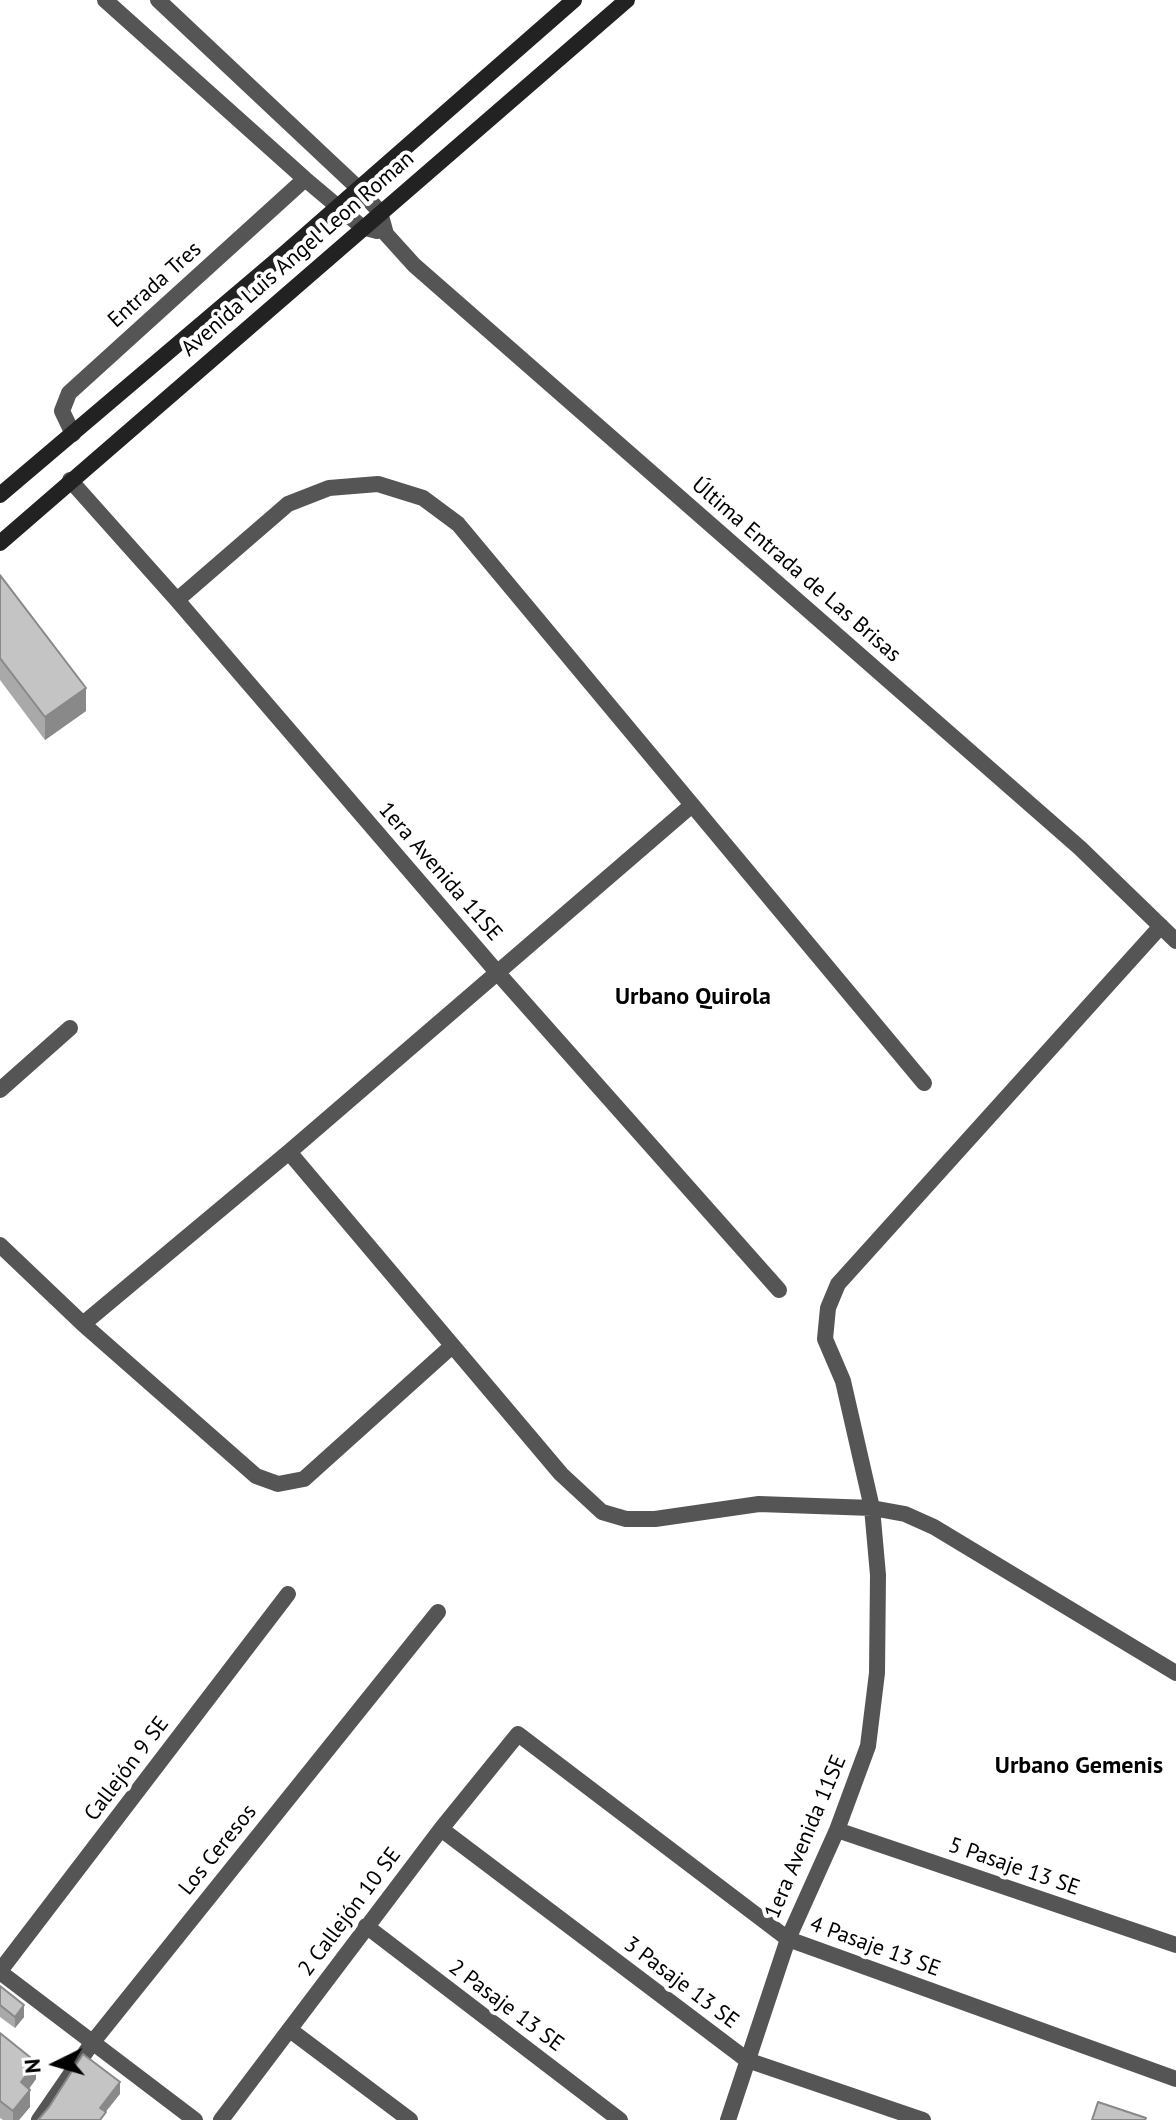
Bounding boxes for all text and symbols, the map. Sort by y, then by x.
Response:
street label: Avenida Luis Angel Leon Roman [176,146,420,362]
street label: Entrada Tres [103,236,207,334]
street label: Última Entrada de Las Brisas [686,472,906,668]
street label: 1era Avenida 11SE [373,797,507,947]
district label: Urbano Quirola [615,983,771,1011]
street label: Callejón 9 SE [79,1712,175,1826]
street label: 1era Avenida 11SE [760,1751,852,1923]
district label: Urbano Gemenis [995,1752,1163,1780]
street label: Los Ceresos [173,1799,263,1901]
street label: 5 Pasaje 13 SE [945,1832,1083,1902]
street label: 2 Callejón 10 SE [293,1843,407,1981]
street label: 4 Pasaje 13 SE [806,1911,944,1983]
street label: 3 Pasaje 13 SE [618,1931,744,2035]
street label: 2 Pasaje 13 SE [443,1954,569,2058]
north arrow [16,2024,96,2104]
text: N [18,2058,47,2075]

